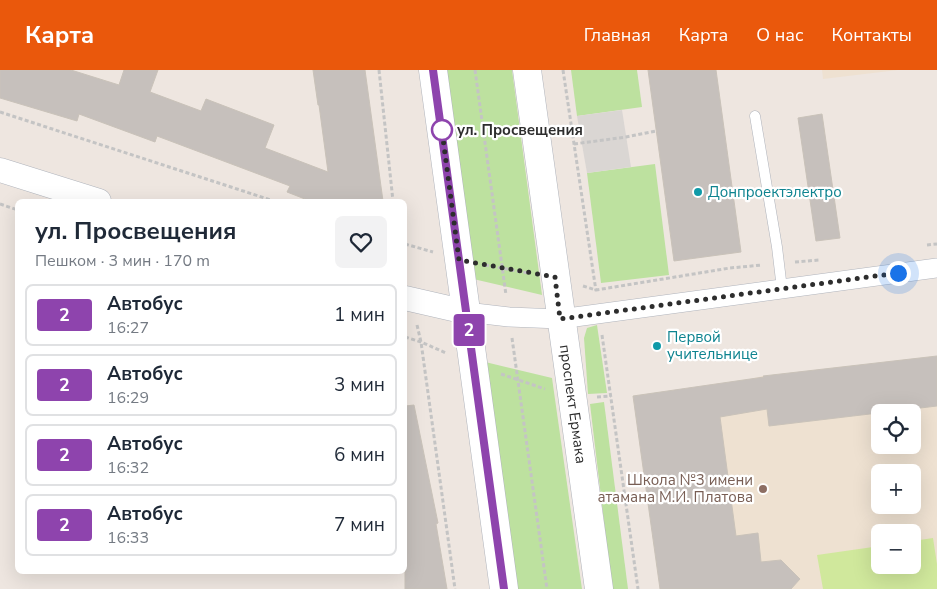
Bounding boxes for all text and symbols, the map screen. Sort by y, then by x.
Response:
text: Карта [25,19,94,51]
text: Главная [584,23,651,47]
text: Карта [679,23,728,47]
text: О нас [756,23,804,47]
text: Контакты [832,23,912,47]
marker: ул. Просвещения [431,119,453,141]
place label: ул. Просвещения [457,120,583,140]
place label: Донпроектэлектро [708,182,842,202]
marker: Донпроектэлектро [692,186,704,198]
text: ул. Просвещения [35,215,237,247]
button: heart [335,216,387,268]
text: Пешком · 3 мин · 170 m [35,250,210,272]
your location [886,261,911,286]
text: Автобус [107,291,183,317]
text: 1 мин [334,302,385,328]
text: 2 [59,303,70,327]
line badge: 2 [453,314,485,346]
text: 16:27 [107,317,149,339]
text: 2 [464,318,474,342]
place label: Первой учительнице [667,327,758,364]
marker: Первой учительнице [651,340,663,352]
street label: проспект Ермака [555,343,591,465]
text: Автобус [107,361,183,387]
text: 3 мин [334,372,385,398]
text: 2 [59,373,70,397]
text: 16:29 [107,387,149,409]
map controls [871,404,921,574]
button: locate [871,404,921,454]
text: Автобус [107,431,183,457]
text: 6 мин [334,442,385,468]
text: 2 [59,443,70,467]
text: 16:32 [107,457,149,479]
button: + [871,464,921,514]
place label: Школа №3 имени атамана М.И. Платова [597,470,753,507]
marker: Школа №3 имени атамана М.И. Платова [757,483,769,495]
text: Автобус [107,501,183,527]
text: 7 мин [334,512,385,538]
text: 2 [59,513,70,537]
button: − [871,524,921,574]
text: 16:33 [107,527,149,549]

